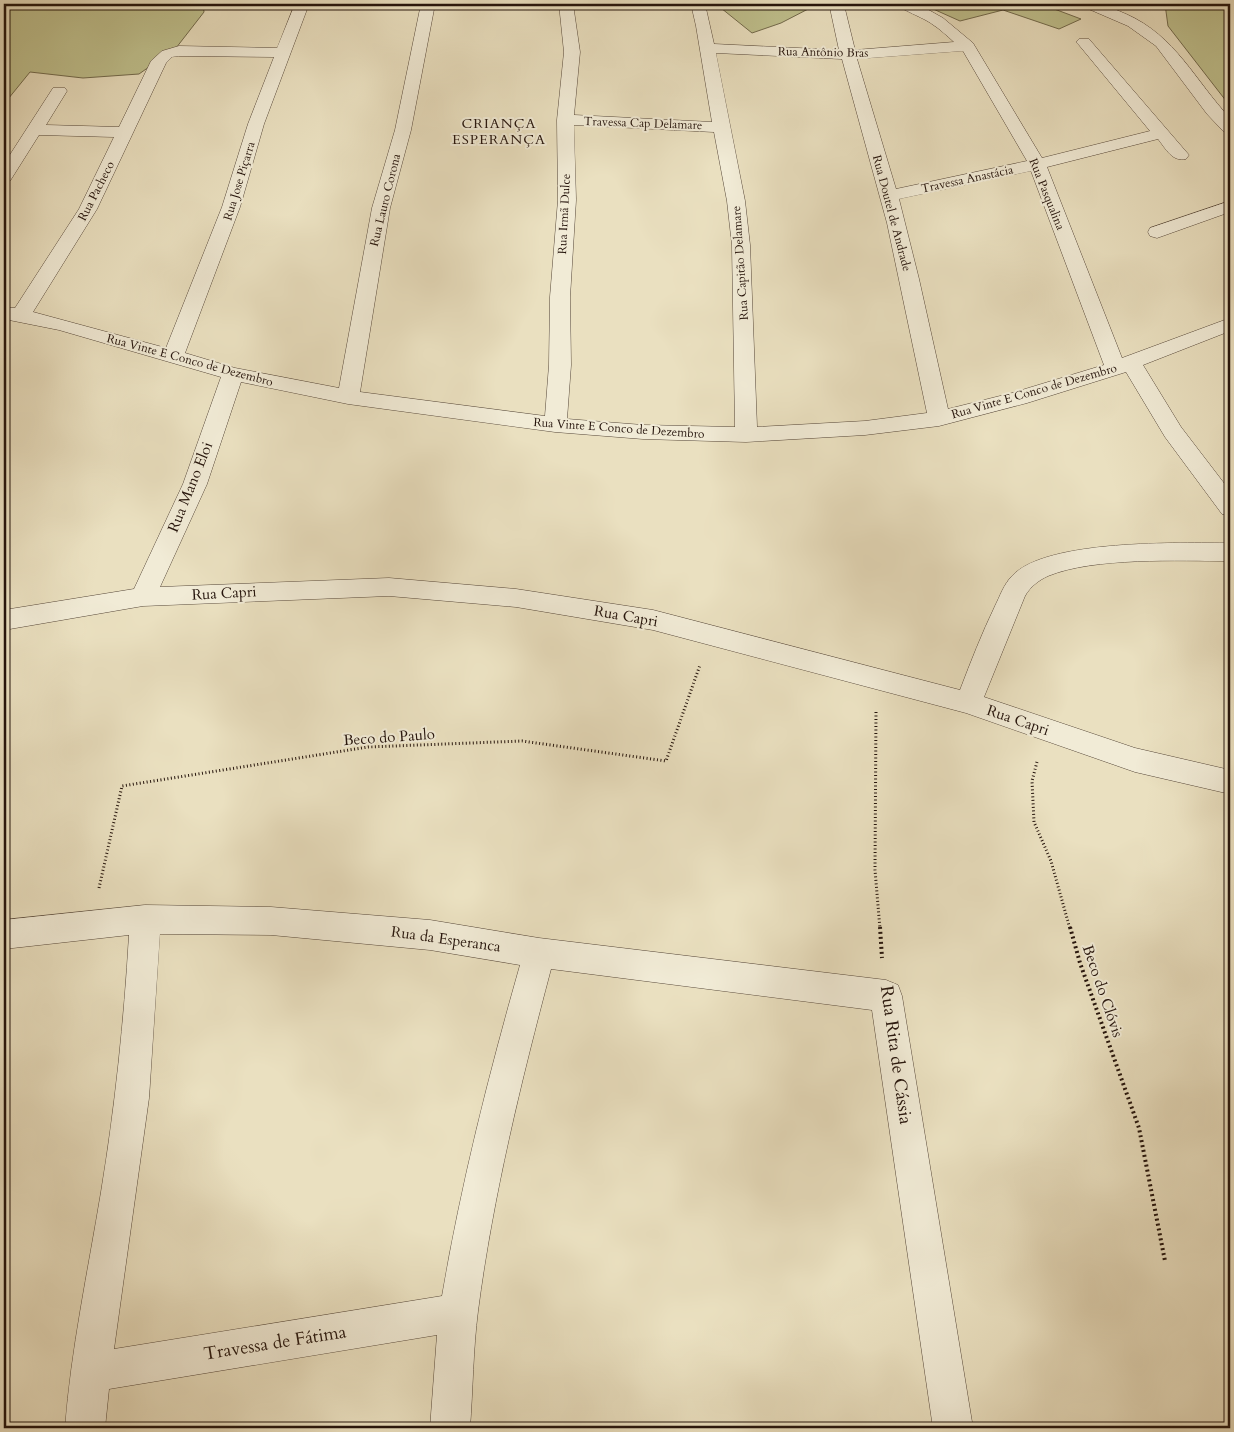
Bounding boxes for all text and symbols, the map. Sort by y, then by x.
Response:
street label: Rua Antônio Bras [778,43,868,61]
street label: Travessa Cap Delamare [583,113,703,133]
district label: CRIANÇA ESPERANÇA [452,114,546,149]
street label: Rua Jose Piçarra [219,139,259,222]
street label: Rua Lauro Corona [366,151,404,248]
street label: Rua Doutel de Andrade [869,153,915,273]
street label: Rua Pasqualina [1025,156,1069,233]
street label: Rua Pacheco [74,158,118,224]
street label: Travessa Anastácia [919,161,1015,197]
street label: Rua Irmã Dulce [554,173,574,255]
street label: Rua Capitão Delamare [728,205,752,321]
street label: Rua Vinte E Conco de Dezembro [105,330,275,390]
street label: Rua Vinte E Conco de Dezembro [949,360,1119,422]
street label: Rua Vinte E Conco de Dezembro [533,414,706,442]
street label: Rua Mano Eloi [163,439,217,535]
street label: Rua Capri [191,581,257,605]
street label: Rua Capri [592,601,660,631]
street label: Rua Capri [984,700,1052,740]
street label: Beco do Paulo [343,724,435,750]
street label: Rua da Esperanca [390,921,503,957]
street label: Beco do Clóvis [1078,942,1128,1040]
street label: Rua Rita de Cássia [874,984,918,1126]
street label: Travessa de Fátima [202,1319,348,1367]

